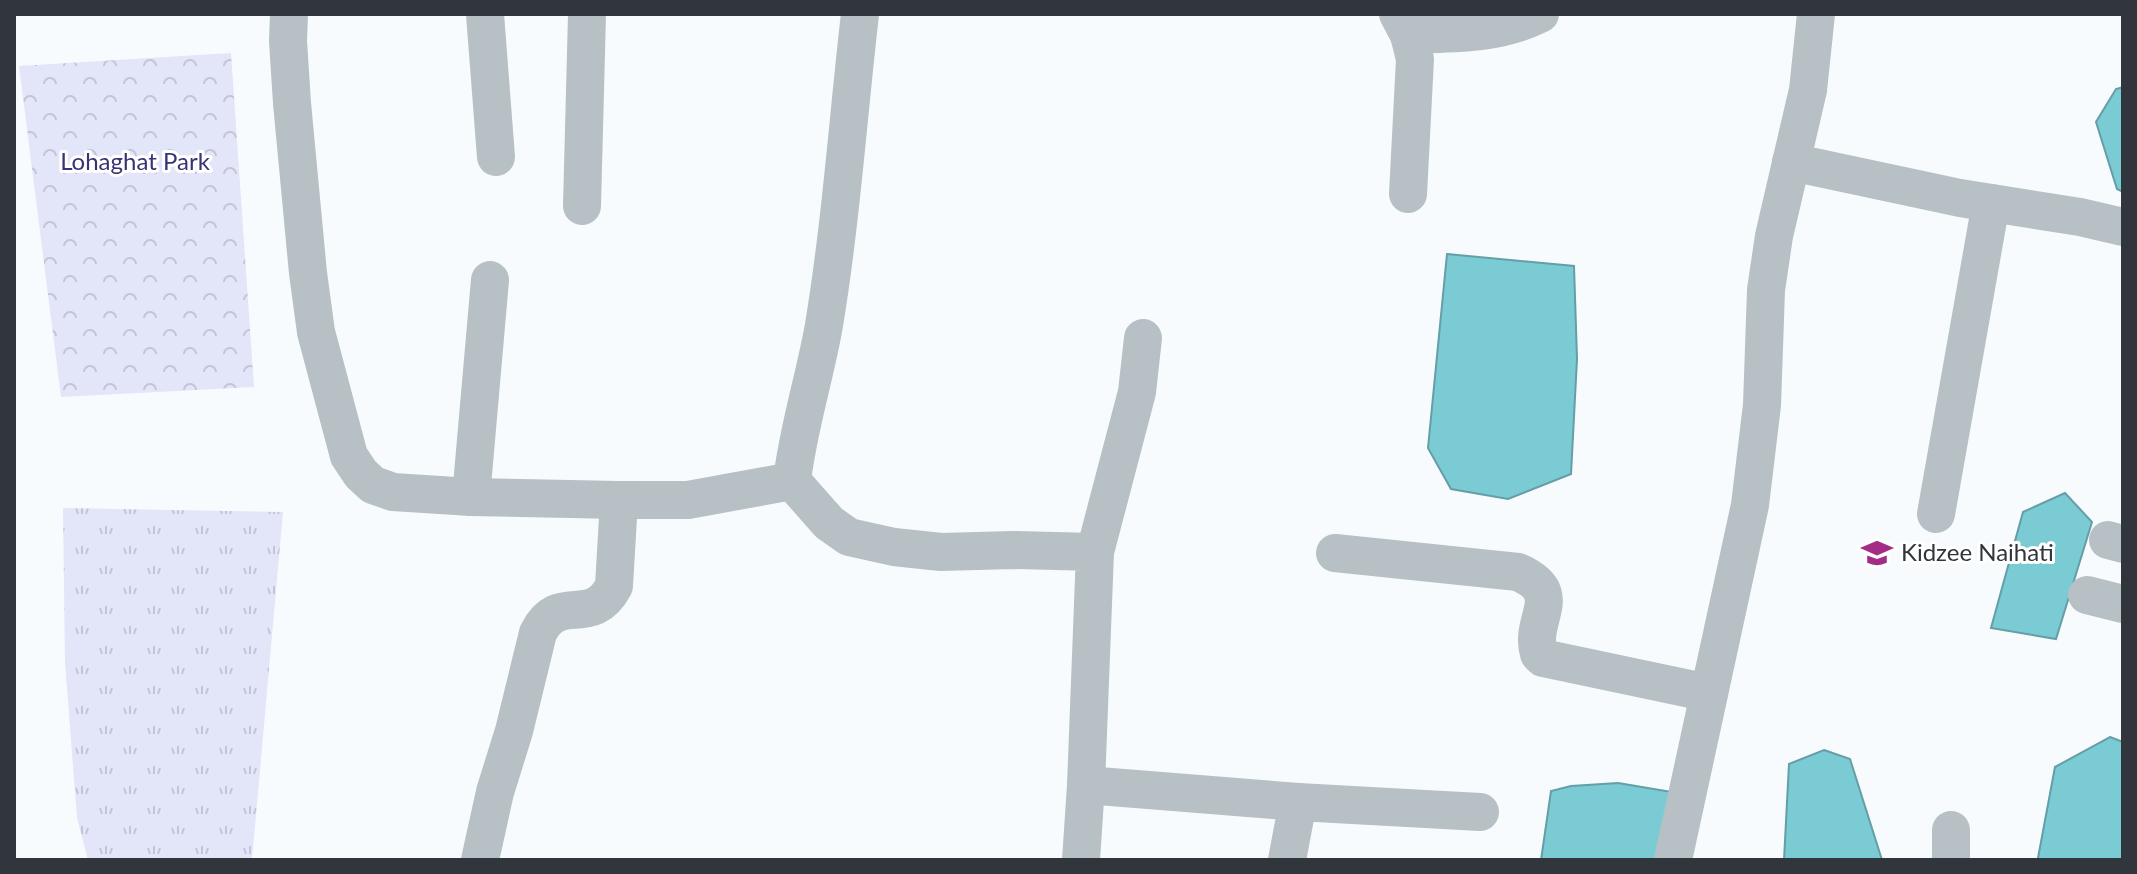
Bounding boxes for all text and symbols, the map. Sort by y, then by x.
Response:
park label: Lohaghat Park [60,146,211,175]
school or university icon: Kidzee Naihati [1860,536,1894,570]
place label: Kidzee Naihati [1901,537,2054,566]

